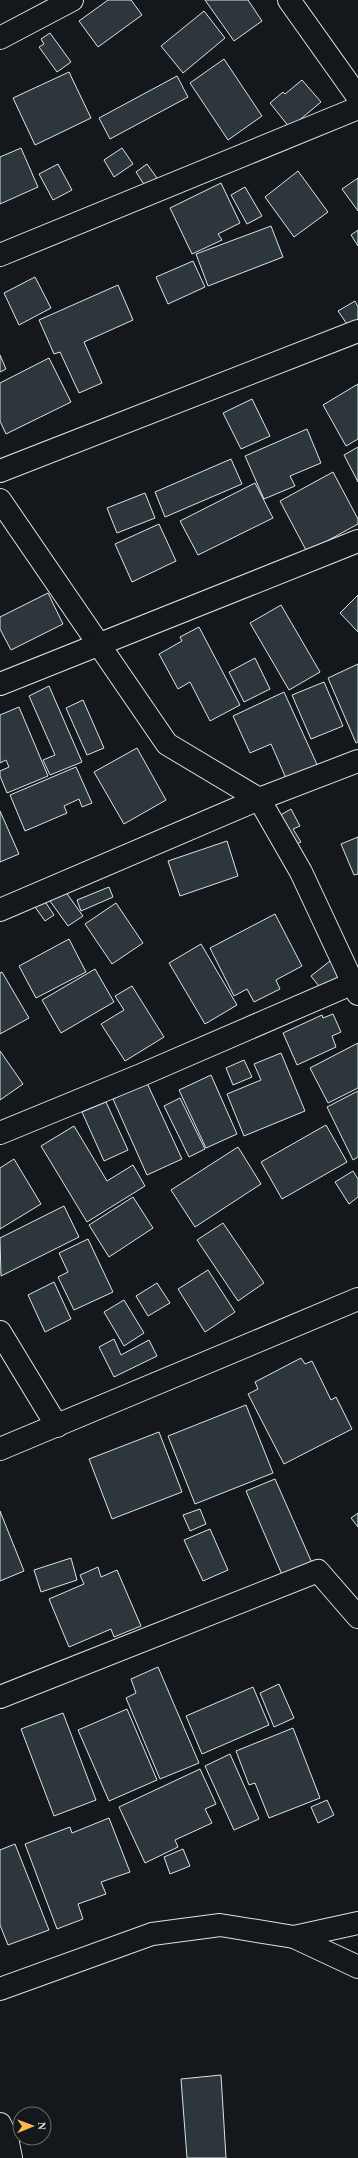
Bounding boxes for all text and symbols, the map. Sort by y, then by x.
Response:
north arrow [12,2106,52,2146]
text: N [36,2122,48,2130]

